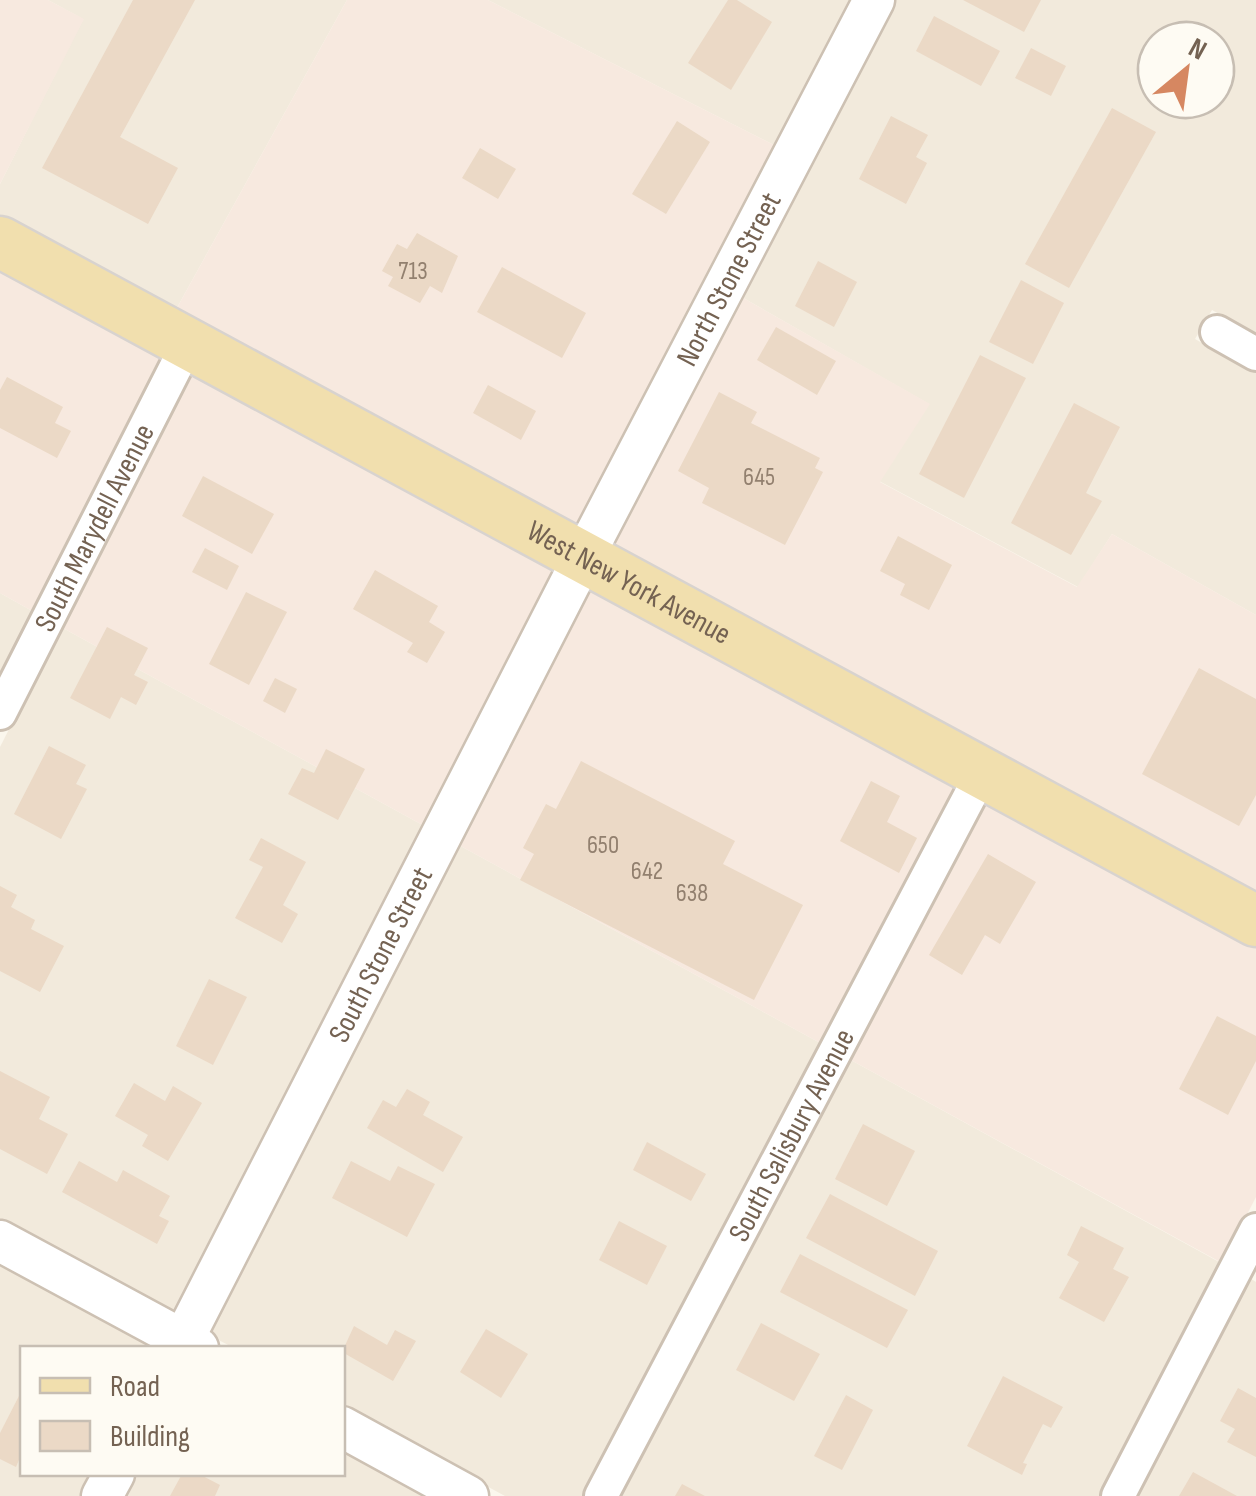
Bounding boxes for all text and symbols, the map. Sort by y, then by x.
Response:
north arrow [1136,20,1236,120]
text: N [1183,31,1212,68]
street label: North Stone Street [669,187,789,372]
house number: 713 [398,256,428,287]
street label: South Marydell Avenue [27,418,163,638]
house number: 645 [743,462,775,493]
street label: West New York Avenue [520,513,737,653]
house number: 650 [587,830,619,861]
house number: 642 [631,856,663,887]
street label: South Stone Street [321,861,441,1049]
house number: 638 [676,878,708,909]
street label: South Salisbury Avenue [721,1023,863,1248]
legend [20,1346,345,1476]
text: Road [110,1369,160,1405]
text: Building [110,1419,190,1455]

